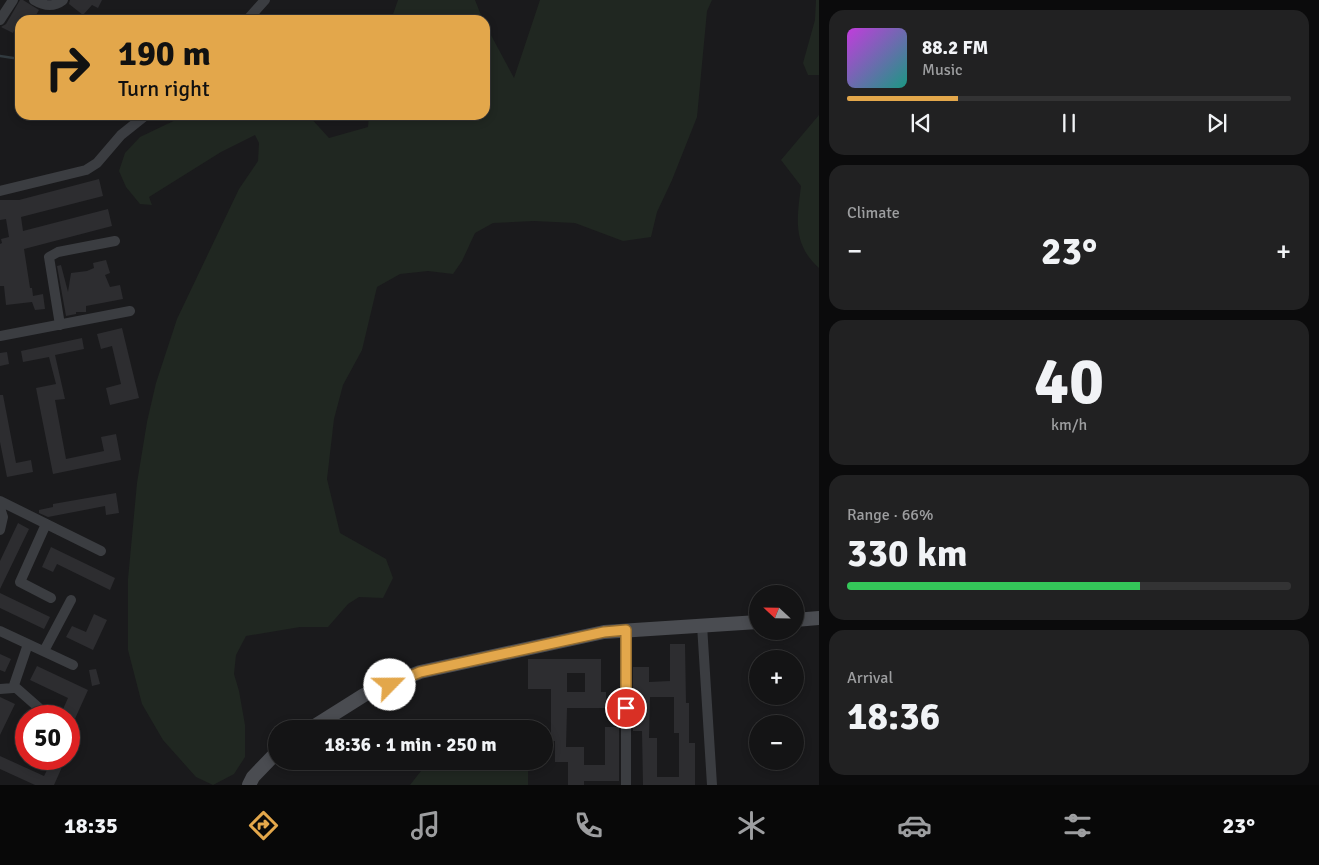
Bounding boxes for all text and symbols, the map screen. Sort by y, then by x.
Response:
text: 190 m [118,32,211,75]
icon: right [35,35,100,100]
text: 88.2 FM [922,36,988,60]
text: Music [922,60,963,80]
text: Turn right [118,75,210,102]
icon: previous [907,109,935,137]
icon: pause [1055,109,1083,137]
icon: next [1203,109,1231,137]
text: Climate [847,203,900,223]
text: 23° [1041,228,1097,275]
text: − [847,234,862,268]
text: + [1276,234,1291,268]
text: 40 [1034,342,1104,422]
text: km/h [1051,415,1087,435]
text: Range · 66% [847,505,933,525]
text: 330 km [847,530,968,577]
north arrow [749,585,804,640]
map controls [749,585,804,770]
button: + [749,650,804,705]
position arrow [363,658,415,710]
text: Arrival [847,668,893,688]
pin [605,687,647,729]
text: 18:36 [847,693,940,740]
icon: arrive [612,694,640,722]
speed limit sign: 50 [15,705,80,770]
button: − [749,715,804,770]
text: 18:36 · 1 min · 250 m [324,733,497,757]
icon: directions [246,808,281,843]
icon: music [408,808,443,843]
icon: phone [571,808,606,843]
icon: climate [734,808,769,843]
icon: car [897,808,932,843]
icon: filters [1060,808,1095,843]
text: 18:35 [64,812,118,839]
text: 23° [1222,812,1255,839]

